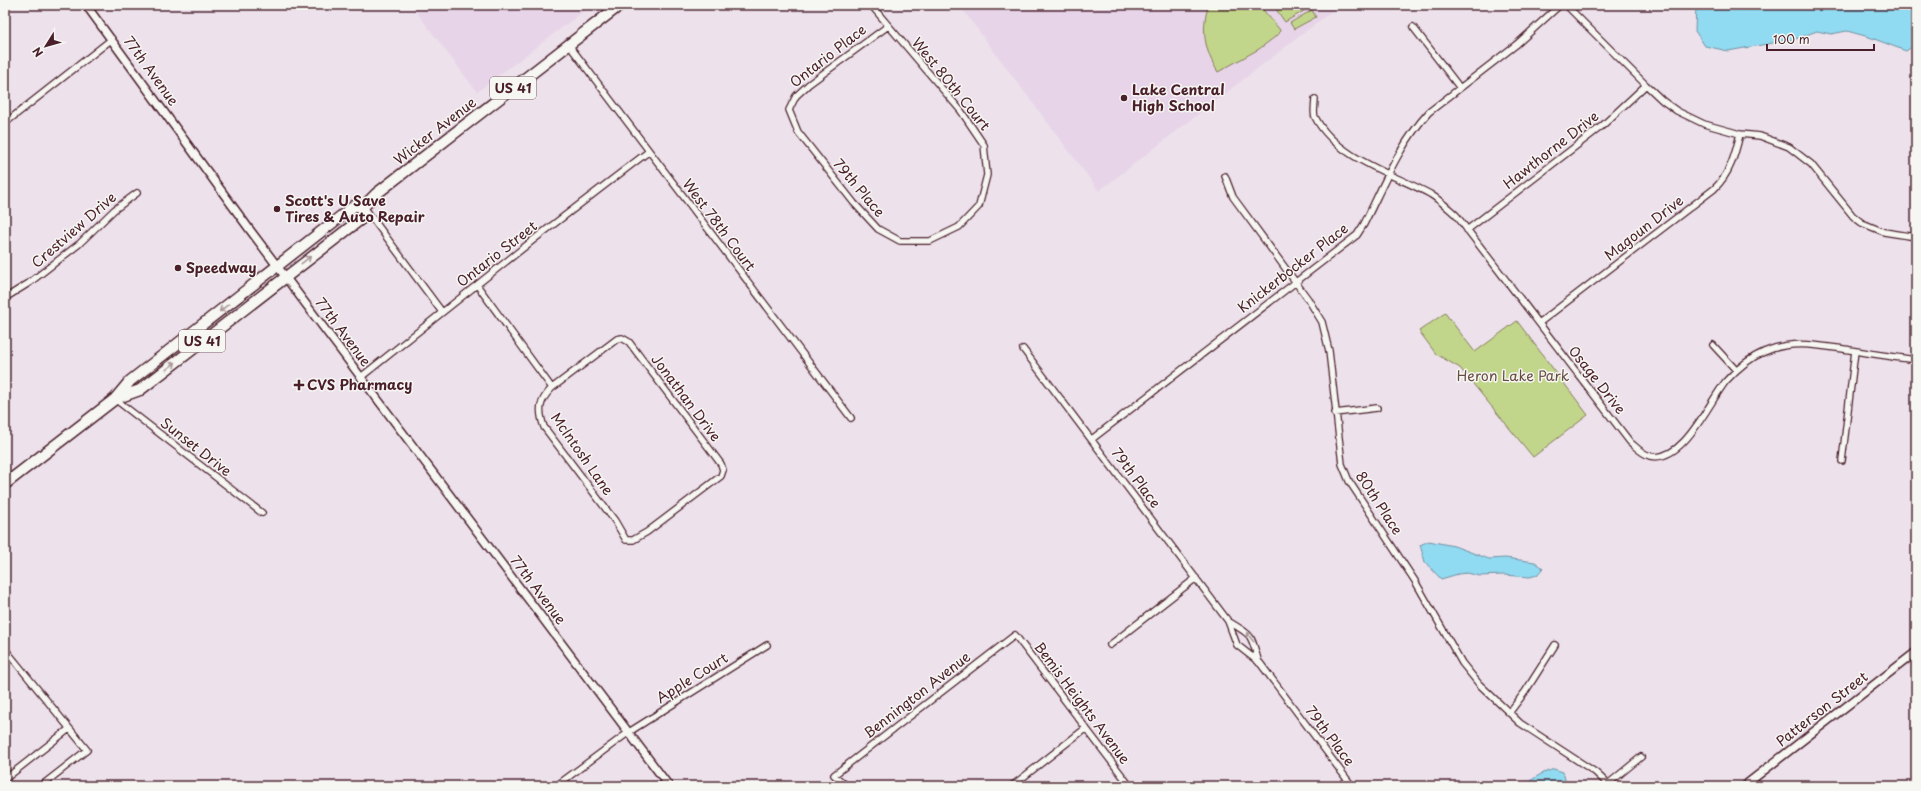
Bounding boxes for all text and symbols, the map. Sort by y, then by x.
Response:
street label: Ontario Place [785,19,870,92]
north arrow [26,26,66,66]
scale bar [1767,26,1874,52]
text: 100 m [1773,30,1810,48]
street label: 77th Avenue [119,32,184,110]
street label: West 80th Court [907,33,996,135]
text: N [28,43,47,61]
road number: US 41 [490,77,536,99]
place label: Lake Central High School [1132,79,1225,116]
street label: Wicker Avenue [389,91,481,170]
marker: Lake Central High School [1119,93,1129,103]
street label: Hawthorne Drive [1498,106,1603,194]
street label: 79th Place [829,154,890,221]
street label: West 78th Court [678,174,761,275]
street label: Crestview Drive [27,187,121,272]
place label: Scott's U Save Tires & Auto Repair [285,190,425,227]
street label: Magoun Drive [1600,190,1688,265]
marker: Scott's U Save Tires & Auto Repair [272,204,282,214]
street label: Ontario Street [452,215,542,292]
street label: Knickerbocker Place [1233,218,1352,317]
one-way arrow [301,256,312,265]
place label: Speedway [186,257,257,278]
marker: Speedway [173,263,183,273]
street label: 77th Avenue [310,293,377,371]
one-way arrow [219,303,230,312]
road number: US 41 [179,330,225,352]
street label: Osage Drive [1564,341,1631,419]
street label: Jonathan Drive [647,350,726,446]
one-way arrow [166,361,177,370]
park label: Heron Lake Park [1457,365,1570,386]
place label: CVS Pharmacy [307,374,412,395]
marker: CVS Pharmacy [294,380,304,390]
street label: Mclntosh Lane [546,408,619,500]
street label: Sunset Drive [156,412,237,481]
street label: 79th Place [1107,443,1166,512]
street label: 80th Place [1351,467,1408,539]
street label: 77th Avenue [505,551,572,629]
one-way arrow [1246,632,1254,643]
street label: Bemis Heights Avenue [1029,637,1136,768]
street label: Bennington Avenue [859,646,975,743]
street label: Apple Court [652,647,732,708]
street label: Patterson Street [1771,666,1872,751]
street label: 79th Place [1301,701,1360,770]

